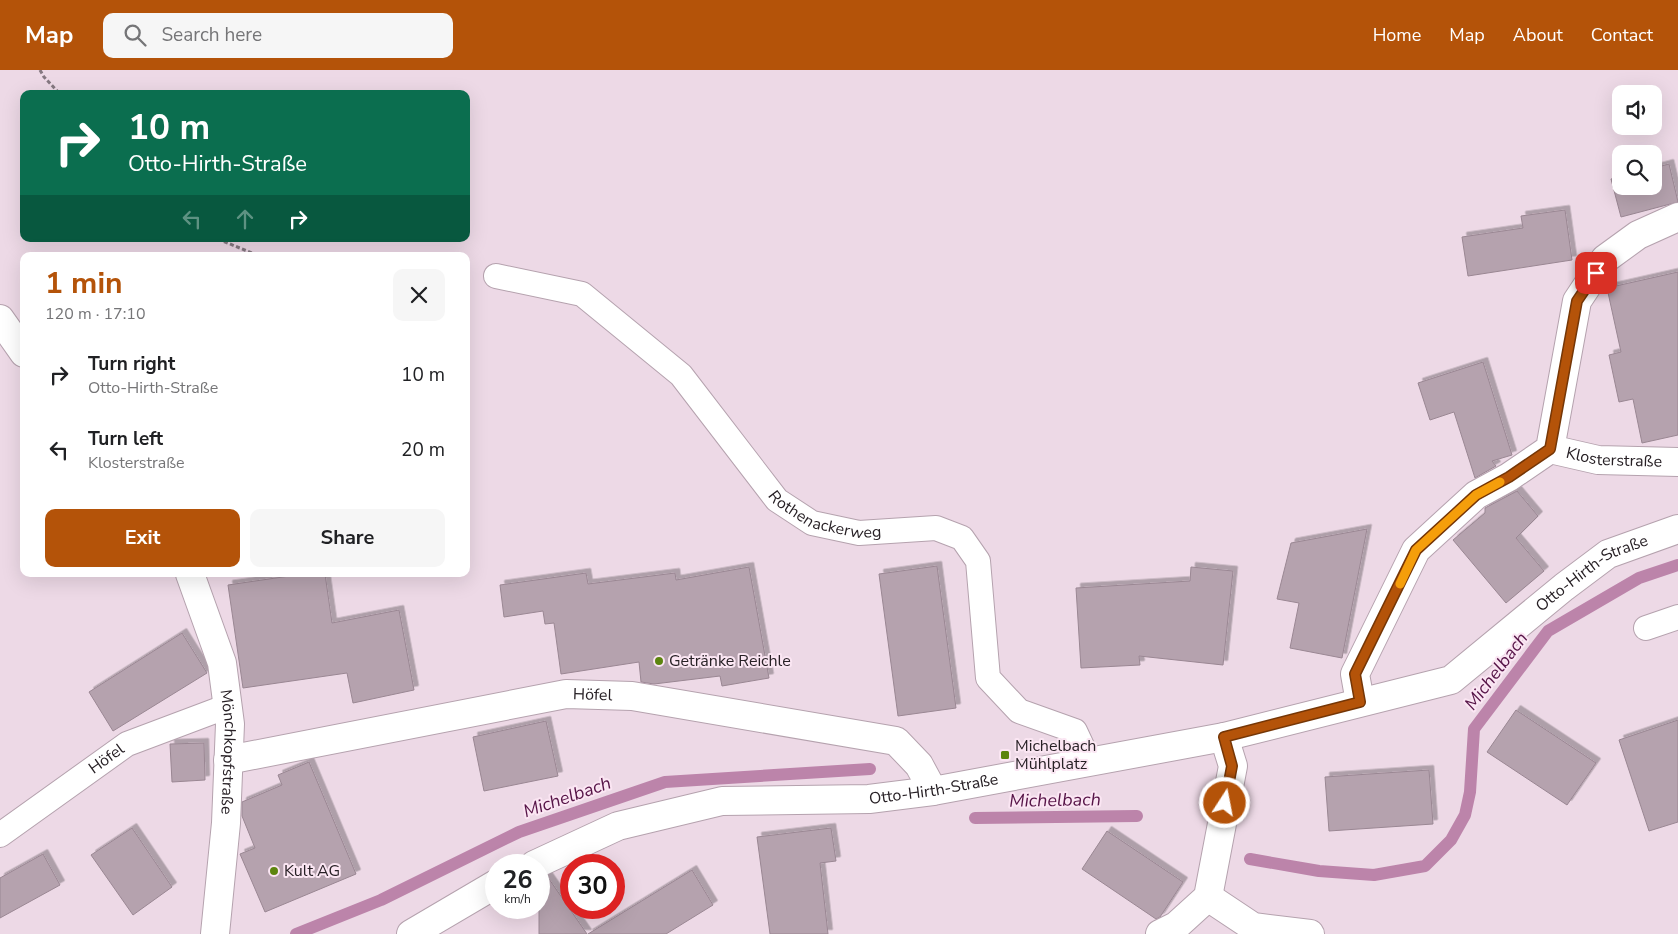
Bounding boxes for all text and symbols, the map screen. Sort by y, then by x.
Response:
search box [103,13,453,58]
text: Map [25,19,73,51]
icon: search [121,21,149,49]
text: Search here [161,22,262,48]
text: Home [1373,23,1421,47]
text: Map [1449,23,1485,47]
text: About [1513,23,1563,47]
text: Contact [1591,23,1653,47]
map controls [1612,85,1662,195]
button: sound [1612,85,1662,135]
text: 10 m [128,104,210,151]
icon: right [45,110,110,175]
button: search [1612,145,1662,195]
text: Otto-Hirth-Straße [128,149,307,179]
icon: left [178,205,206,233]
icon: ahead [231,205,259,233]
icon: right [284,205,312,233]
pin [1575,252,1617,294]
icon: arrive [1582,259,1610,287]
text: 1 min [45,263,123,304]
button: close [393,269,445,321]
text: 120 m · 17:10 [45,303,146,325]
text: Turn right [88,351,175,377]
icon: right [45,361,73,389]
text: 10 m [401,362,445,388]
text: Otto-Hirth-Straße [88,377,218,399]
text: Turn left [88,426,163,452]
icon: left [45,436,73,464]
text: 20 m [401,437,445,463]
street label: Klosterstraße [1564,442,1662,473]
text: Klosterstraße [88,452,185,474]
street label: Rothenackerweg [763,486,882,545]
button: Exit [45,509,240,567]
button: Share [250,509,445,567]
street label: Otto-Hirth-Straße [1531,530,1651,617]
water label: Michelbach [1459,627,1533,715]
place label: Getränke Reichle [669,650,791,672]
marker: Getränke Reichle [653,655,665,667]
street label: Höfel [573,683,613,706]
street label: Mönchkopfstraße [215,688,241,815]
place label: Michelbach Mühlplatz [1015,735,1096,775]
street label: Höfel [84,738,129,779]
marker: Michelbach Mühlplatz [999,749,1011,761]
street label: Otto-Hirth-Straße [868,768,1000,810]
water label: Michelbach [520,771,614,823]
position arrow [1198,776,1250,828]
water label: Michelbach [1009,787,1101,813]
speed limit sign: 30 [560,854,625,919]
place label: Kult AG [284,860,340,882]
text: 26 [502,863,533,897]
marker: Kult AG [268,865,280,877]
text: km/h [504,891,531,907]

